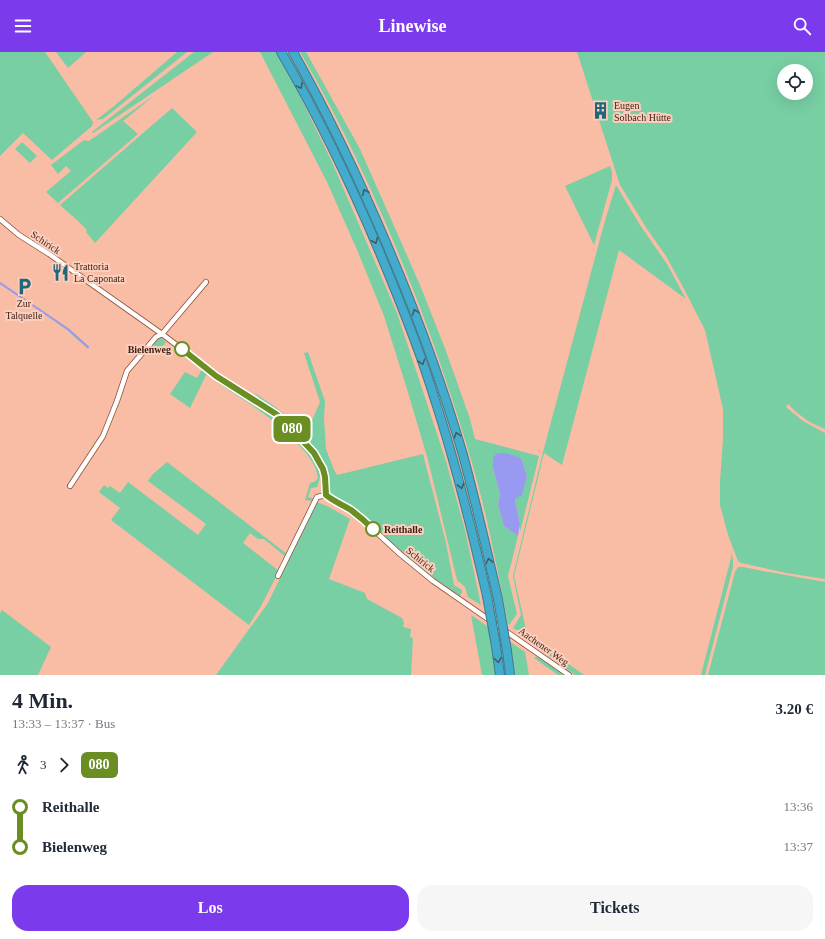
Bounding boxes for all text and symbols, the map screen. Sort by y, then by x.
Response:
icon: menu [12,15,34,37]
icon: search [791,15,813,37]
text: Linewise [378,16,447,36]
map controls [777,64,813,100]
button: locate [777,64,813,100]
one-way arrow [296,82,303,89]
place label: Eugen Solbach Hütte [614,100,671,123]
building icon: Eugen Solbach Hütte [591,101,611,121]
one-way arrow [362,189,370,197]
street label: Schirick [29,229,63,256]
one-way arrow [370,237,378,244]
place label: Trattoria La Caponata [74,261,125,284]
restaurant icon: Trattoria La Caponata [51,262,71,282]
parking icon: Zur Talquelle [14,276,34,296]
place label: Zur Talquelle [5,298,43,321]
one-way arrow [411,309,420,316]
marker: Bielenweg [174,341,190,357]
place label: Bielenweg [128,344,171,355]
one-way arrow [418,358,426,365]
line badge: 080 [269,416,315,442]
text: 080 [282,421,303,436]
one-way arrow [453,432,462,439]
one-way arrow [456,483,464,489]
marker: Reithalle [365,521,381,537]
place label: Reithalle [384,524,423,535]
street label: Schirick [404,545,437,574]
one-way arrow [486,558,494,564]
street label: Aachener Weg [517,625,571,668]
one-way arrow [493,657,502,664]
text: 4 Min. [12,688,73,713]
text: 3.20 € [776,701,813,717]
text: 13:33 – 13:37 · Bus [12,716,115,731]
icon: walk [12,754,34,776]
icon: forward [53,754,75,776]
text: 3 [40,757,47,772]
text: 080 [89,757,110,772]
text: Reithalle [42,799,100,815]
text: 13:36 [783,799,813,814]
text: Bielenweg [42,839,107,855]
text: 13:37 [783,839,813,854]
button: Los [12,885,409,931]
button: Tickets [417,885,813,931]

